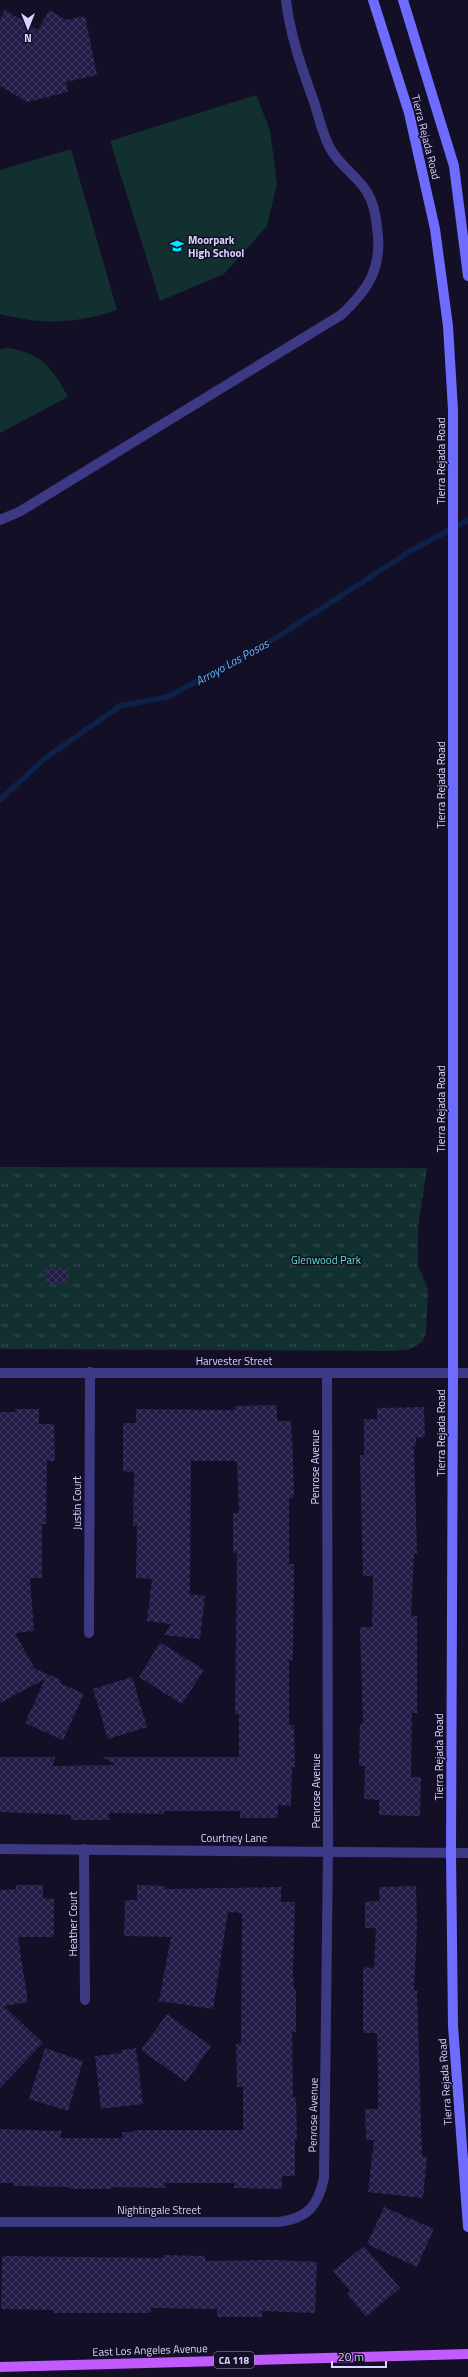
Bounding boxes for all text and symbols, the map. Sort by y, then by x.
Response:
north arrow [8,8,48,48]
text: N [24,30,32,46]
street label: Tierra Rejada Road [408,93,444,181]
place label: Moorpark High School [188,232,244,261]
school or university icon: Moorpark High School [169,238,185,254]
street label: Tierra Rejada Road [433,417,449,505]
water label: Arroyo Las Posas [192,634,273,690]
street label: Tierra Rejada Road [433,741,449,829]
street label: Tierra Rejada Road [433,1065,449,1153]
park label: Glenwood Park [291,1252,362,1268]
street label: Harvester Street [196,1353,272,1369]
street label: Tierra Rejada Road [433,1389,449,1477]
street label: Penrose Avenue [307,1429,323,1504]
street label: Justin Court [69,1476,85,1530]
street label: Tierra Rejada Road [431,1713,447,1801]
street label: Penrose Avenue [308,1753,324,1828]
street label: Courtney Lane [201,1830,268,1846]
street label: Heather Court [65,1891,81,1957]
street label: Tierra Rejada Road [434,2038,456,2126]
street label: Penrose Avenue [304,2077,322,2153]
street label: Nightingale Street [117,2202,201,2218]
street label: East Los Angeles Avenue [92,2340,208,2360]
scale bar [332,2343,386,2369]
text: 20 m [338,2347,364,2366]
road number: CA 118 [214,2352,254,2368]

